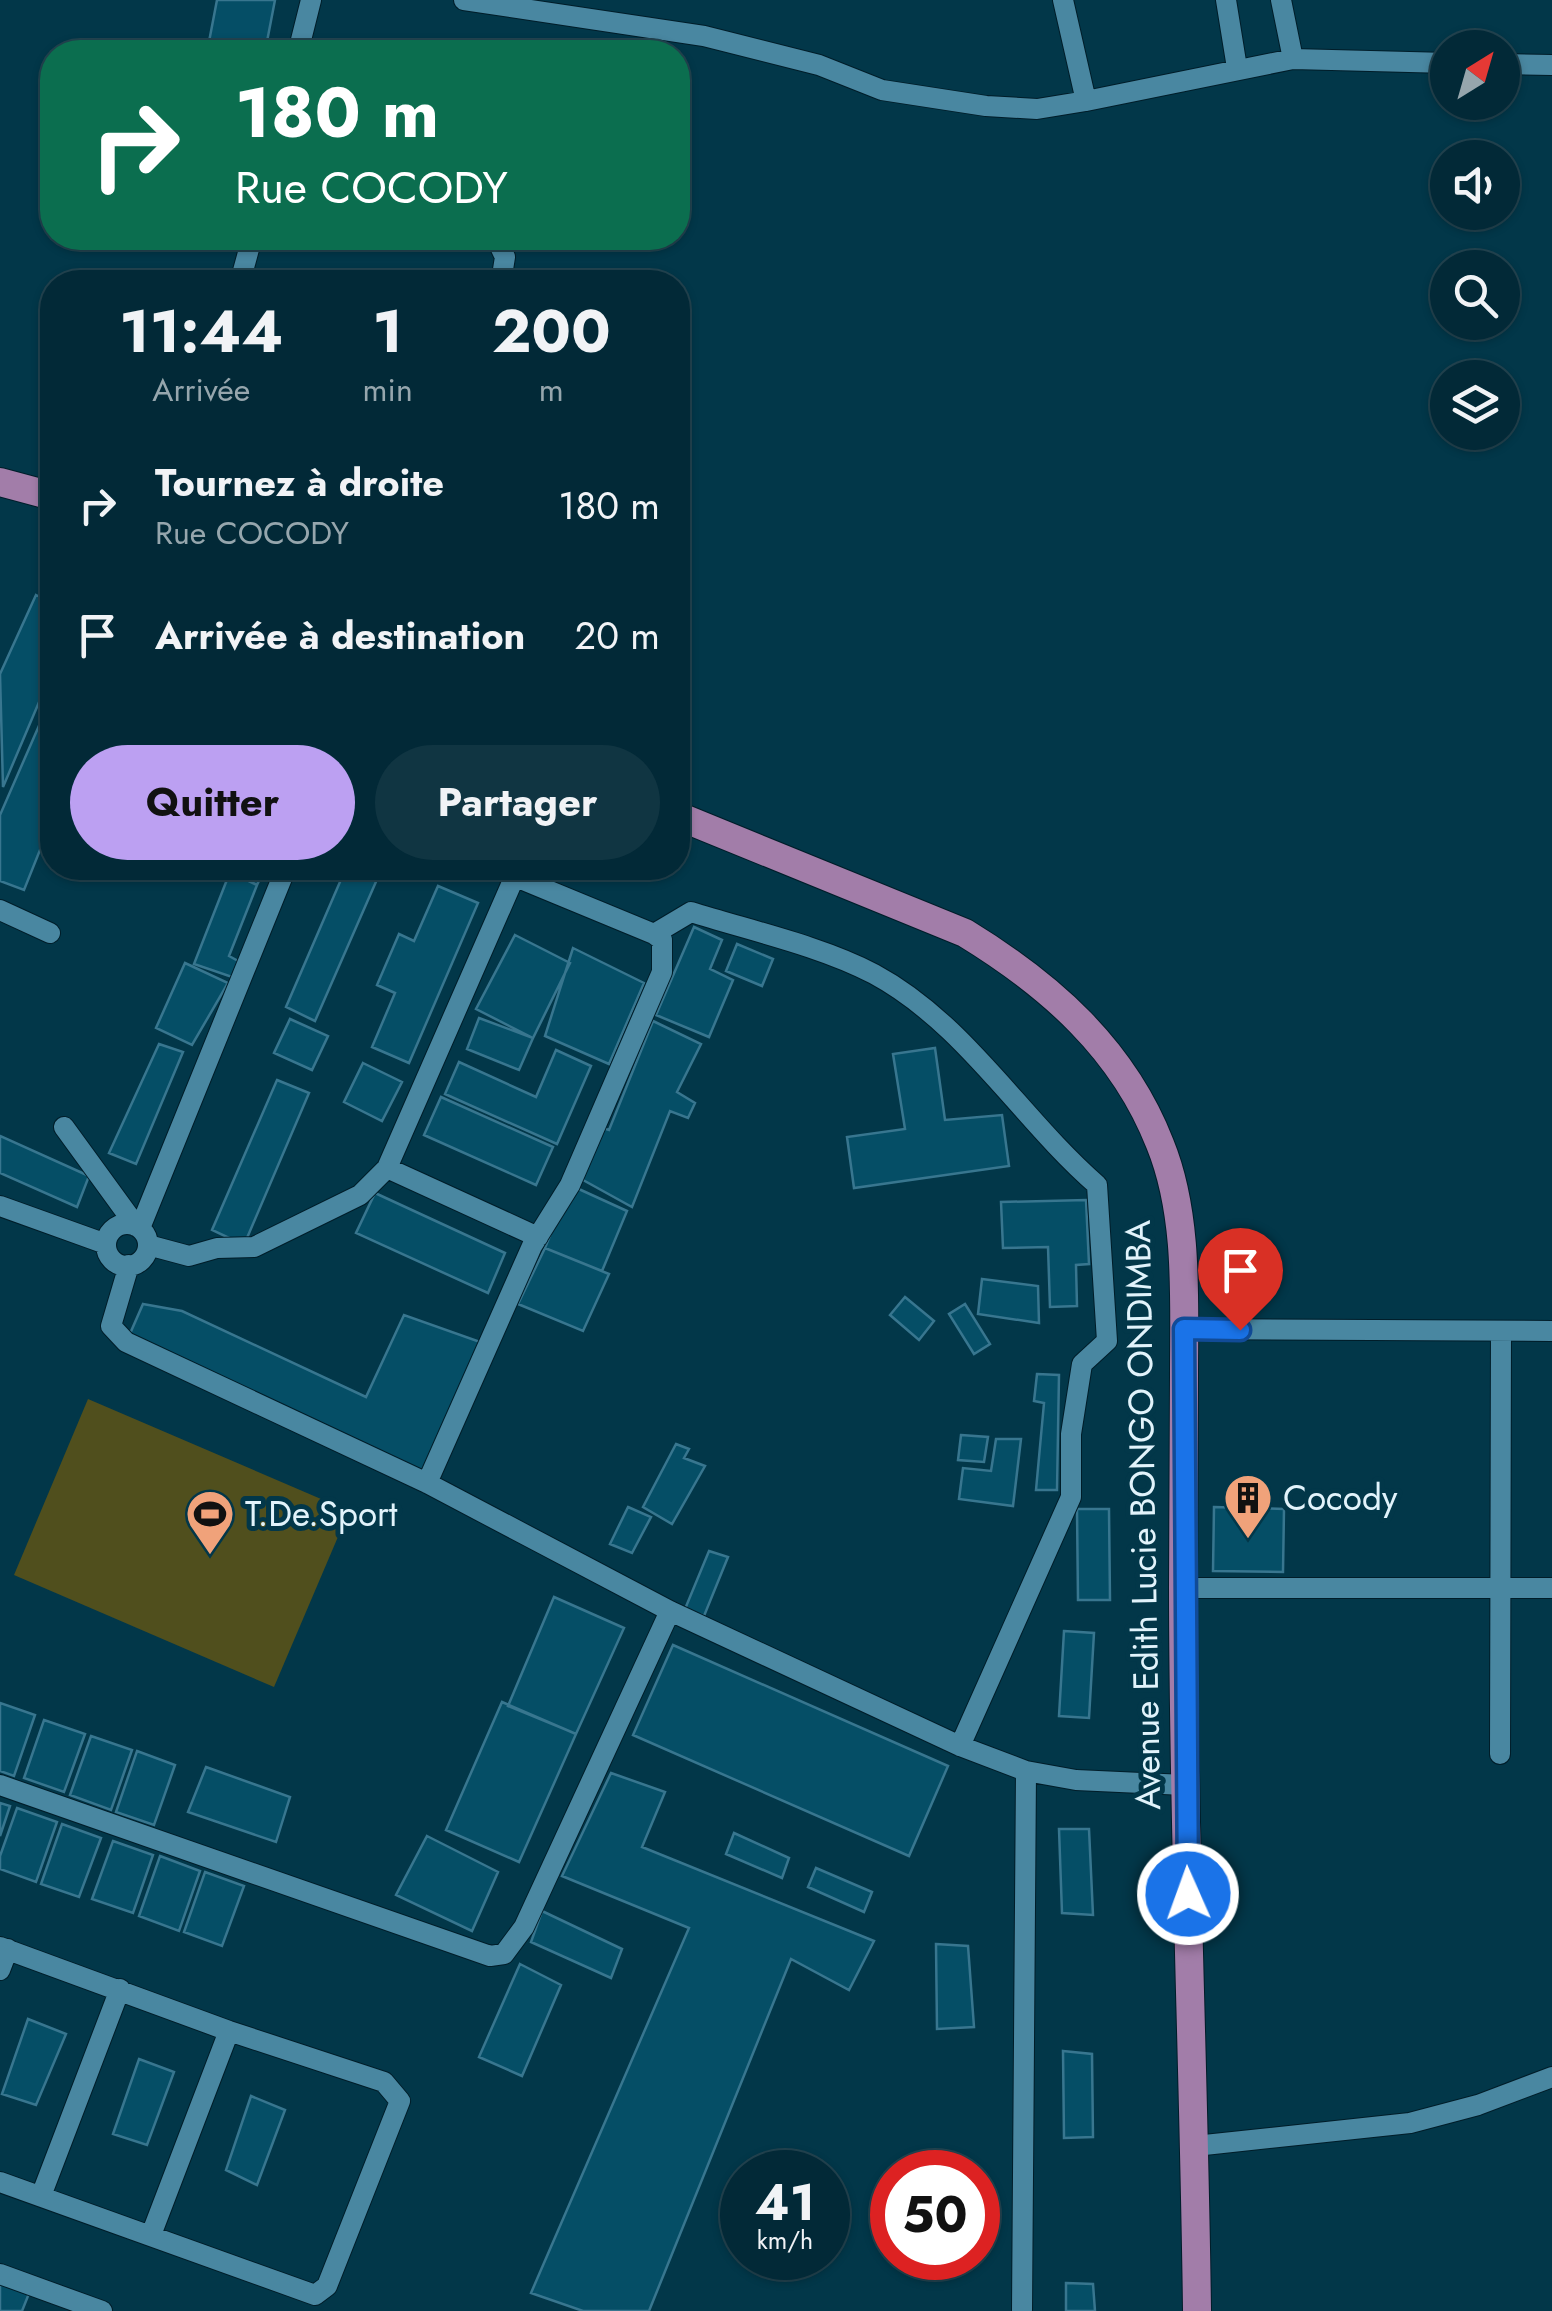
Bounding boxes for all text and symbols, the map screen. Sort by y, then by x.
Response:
north arrow [1430,30,1520,120]
map controls [1430,30,1520,450]
text: 180 m [235,62,439,163]
icon: right [70,80,200,210]
button: sound [1430,140,1520,230]
text: Rue COCODY [235,155,508,220]
button: search [1430,250,1520,340]
text: 11:44 [119,288,283,375]
text: 1 [372,288,403,375]
text: 200 [492,288,611,375]
button: layers [1430,360,1520,450]
text: Arrivée [152,367,250,413]
text: min [363,367,413,413]
text: m [539,367,564,413]
text: Tournez à droite [155,455,444,510]
icon: right [70,478,125,533]
text: 180 m [558,478,660,533]
text: Rue COCODY [155,510,349,556]
icon: arrive [70,608,125,663]
text: Arrivée à destination [155,608,525,663]
text: 20 m [575,608,660,663]
button: Quitter [70,745,355,860]
button: Partager [375,745,660,860]
street label: Avenue Edith Lucie BONGO ONDIMBA [1113,1220,1173,1810]
pin [1198,1228,1283,1331]
icon: arrive [1213,1243,1268,1298]
building icon: Cocody [1222,1472,1274,1540]
place label: Cocody [1283,1473,1398,1523]
sports icon: T.De.Sport [184,1488,236,1556]
place label: T.De.Sport [245,1489,398,1539]
position arrow [1136,1842,1240,1946]
speed limit sign: 50 [870,2150,1000,2280]
text: 41 [755,2166,815,2239]
text: km/h [757,2222,813,2258]

